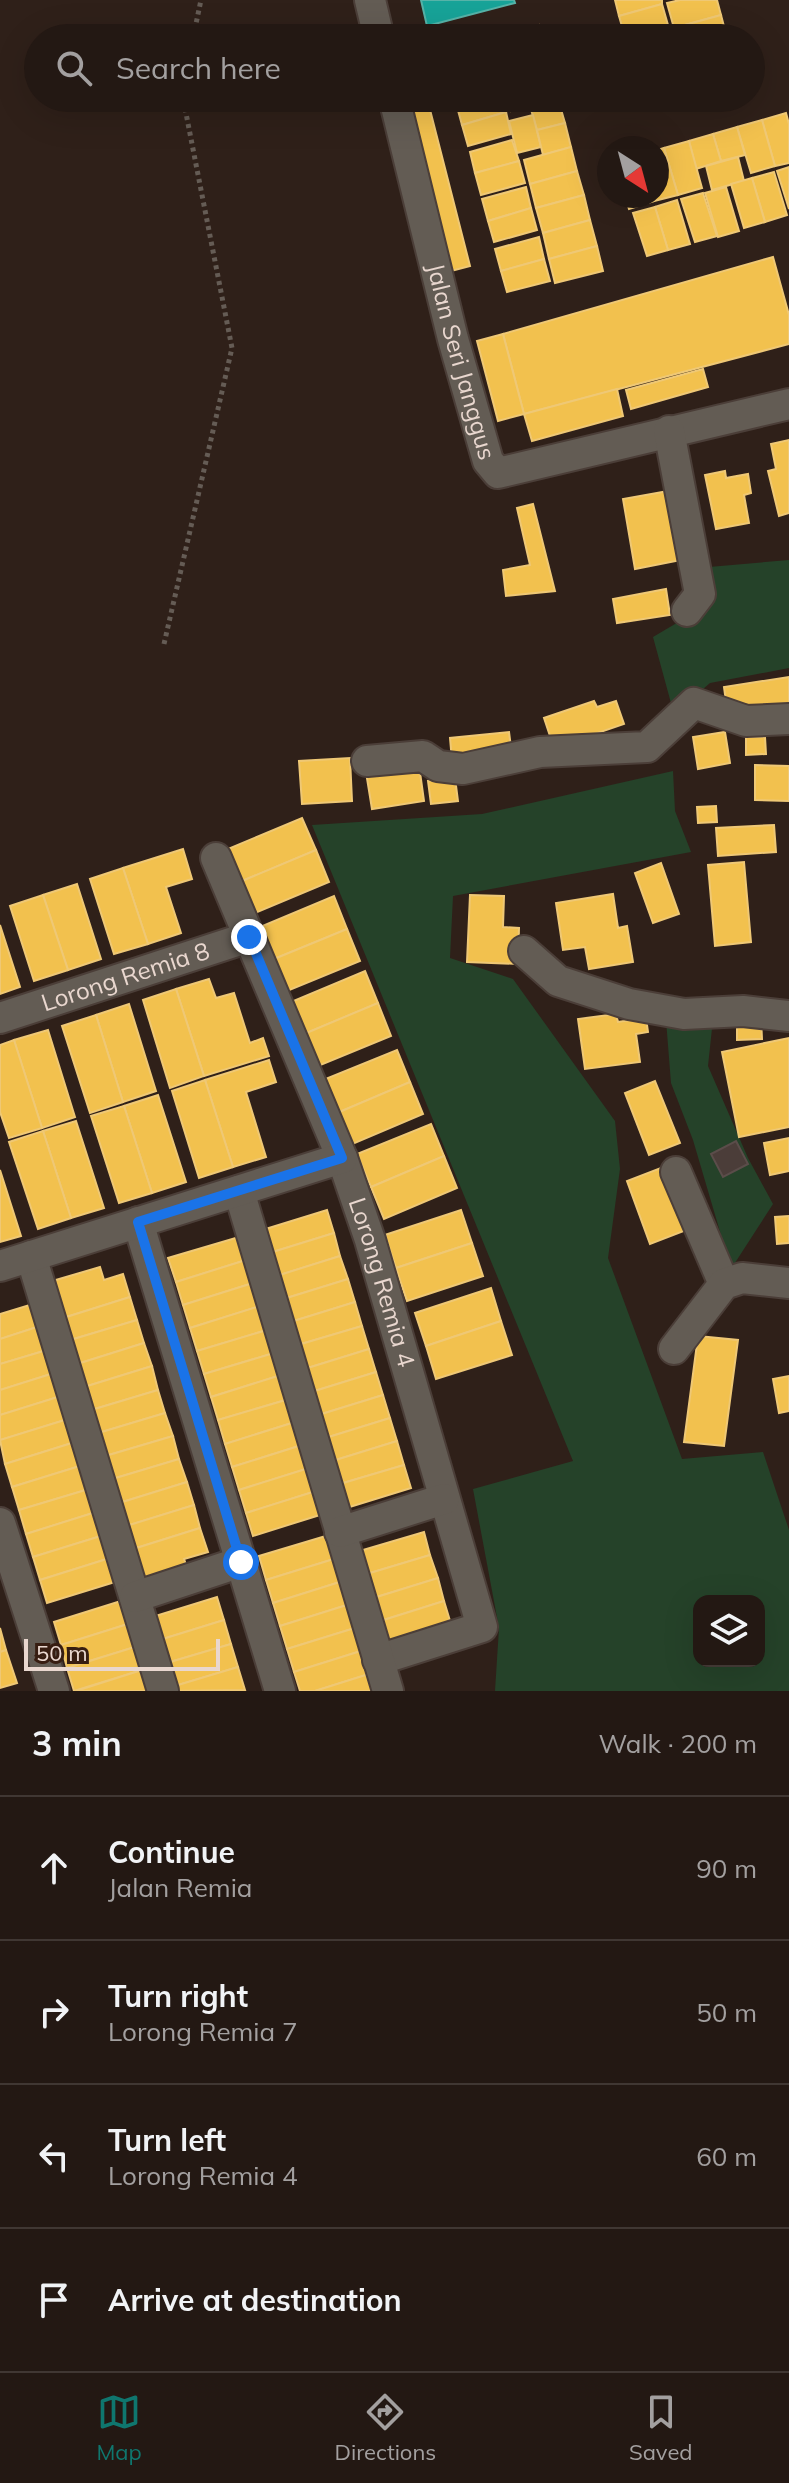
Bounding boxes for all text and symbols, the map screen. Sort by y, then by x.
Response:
search box [24,24,765,112]
icon: search [52,46,96,90]
text: Search here [116,49,281,87]
north arrow [597,136,669,208]
street label: Jalan Seri Janggus [421,260,503,463]
route end [231,919,267,955]
street label: Lorong Remia 8 [37,935,213,1018]
street label: Lorong Remia 4 [343,1194,422,1370]
route start [223,1544,259,1580]
map controls [693,1595,765,1667]
button: layers [693,1595,765,1667]
scale bar [24,1635,220,1671]
text: 50 m [36,1639,87,1667]
text: 3 min [32,1722,122,1765]
text: Walk · 200 m [598,1727,757,1760]
text: Continue [108,1833,235,1871]
icon: ahead [32,1846,76,1890]
text: 90 m [696,1852,757,1885]
text: Jalan Remia [108,1871,252,1904]
text: Turn right [108,1977,248,2015]
icon: right [32,1990,76,2034]
text: 50 m [696,1996,757,2029]
text: Lorong Remia 7 [108,2015,298,2048]
text: Turn left [108,2121,226,2159]
icon: left [32,2134,76,2178]
text: 60 m [696,2140,757,2173]
text: Lorong Remia 4 [108,2159,298,2192]
icon: arrive [32,2278,76,2322]
text: Arrive at destination [108,2281,402,2319]
tab: Map [96,2390,142,2466]
tab: Directions [335,2390,436,2466]
tab: Saved [629,2390,693,2466]

